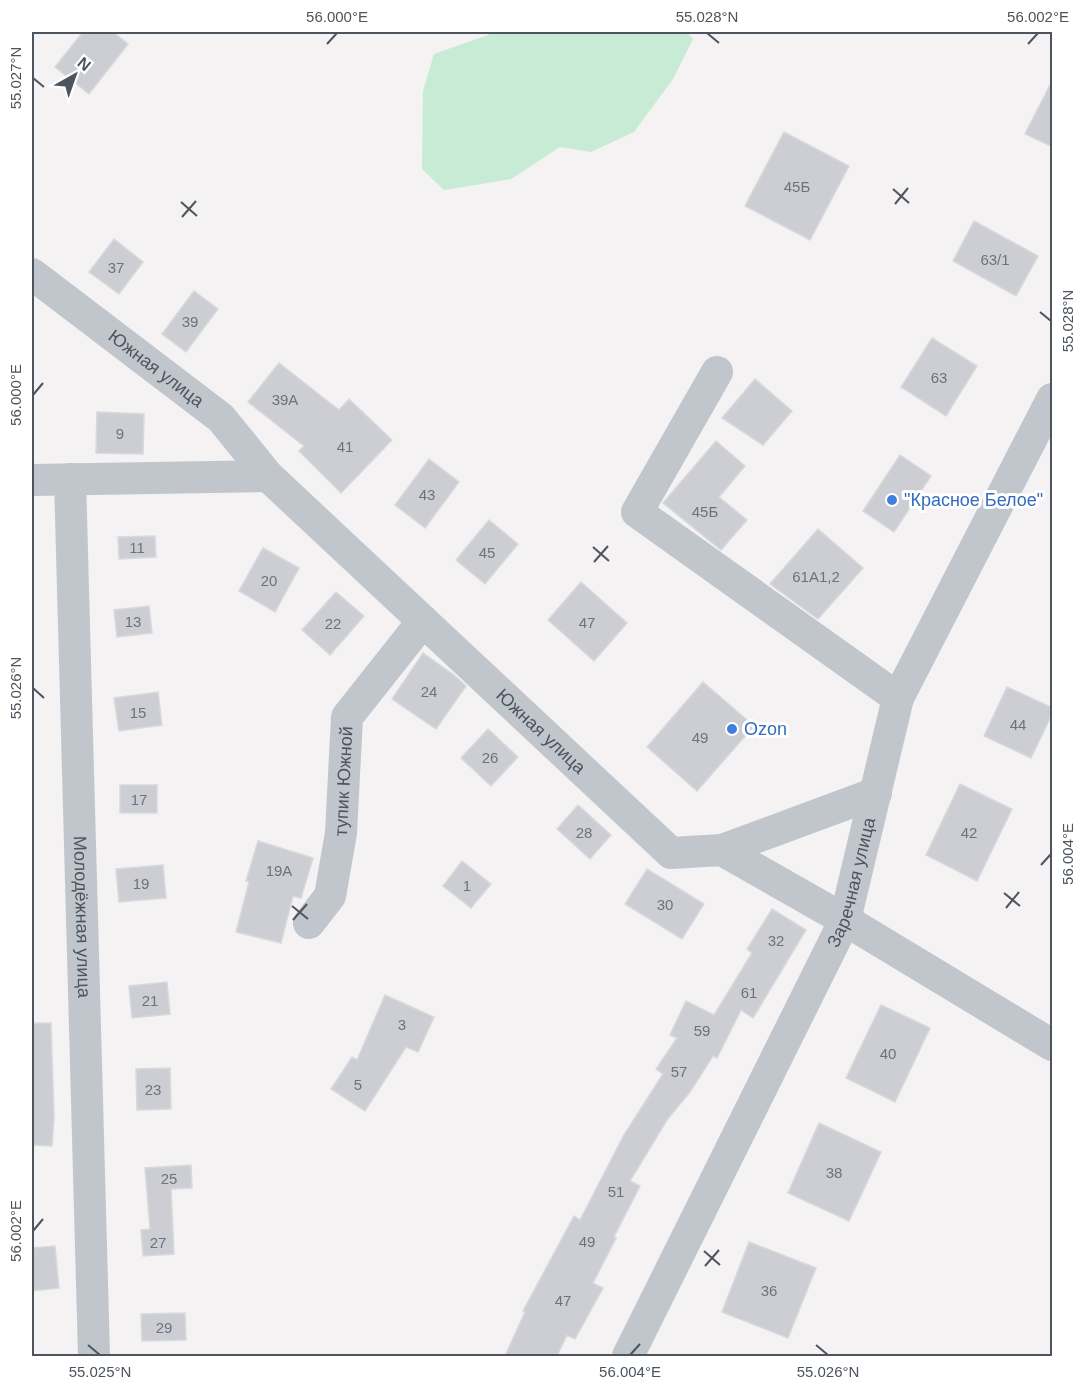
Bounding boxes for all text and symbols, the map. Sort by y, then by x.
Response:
text: 56.000°E [306,8,368,25]
text: 55.028°N [676,8,738,25]
text: 56.002°E [1007,8,1069,25]
north arrow [45,45,105,105]
text: 55.027°N [7,47,24,109]
text: N [74,54,94,74]
house number: 45Б [784,178,810,195]
house number: 63/1 [980,251,1010,268]
house number: 37 [108,259,124,276]
text: 55.028°N [1059,290,1076,352]
house number: 39 [182,313,198,330]
street label: Южная улица [104,326,208,412]
text: 56.000°E [7,364,24,426]
house number: 63 [931,369,947,386]
house number: 39А [272,391,298,408]
house number: 9 [116,425,124,442]
house number: 41 [337,438,353,455]
house number: 43 [419,486,435,503]
place label: "Красное Белое" [904,490,1043,510]
marker: "Красное Белое" [885,493,899,507]
house number: 45Б [692,503,718,520]
house number: 11 [129,539,145,556]
house number: 45 [479,544,495,561]
house number: 61А1,2 [792,568,840,585]
house number: 20 [261,572,277,589]
house number: 13 [125,613,141,630]
house number: 47 [579,614,595,631]
house number: 22 [325,615,341,632]
text: 55.026°N [7,657,24,719]
house number: 24 [421,683,437,700]
street label: Южная улица [492,685,590,778]
house number: 15 [130,704,146,721]
house number: 44 [1010,716,1026,733]
place label: Ozon [744,719,787,739]
marker: Ozon [725,722,739,736]
street label: тупик Южной [331,726,357,837]
house number: 49 [692,729,708,746]
house number: 26 [482,749,498,766]
house number: 17 [131,791,147,808]
street label: Заречная улица [823,815,879,950]
text: 56.004°E [1059,823,1076,885]
house number: 28 [576,824,592,841]
house number: 42 [961,824,977,841]
street label: Молодёжная улица [70,836,94,999]
house number: 19А [266,862,292,879]
house number: 19 [133,875,149,892]
house number: 1 [463,877,471,894]
house number: 30 [657,896,673,913]
house number: 32 [768,932,784,949]
house number: 61 [741,984,757,1001]
house number: 21 [142,992,158,1009]
house number: 3 [398,1016,406,1033]
house number: 59 [694,1022,710,1039]
house number: 40 [880,1045,896,1062]
house number: 57 [671,1063,687,1080]
house number: 5 [354,1076,362,1093]
house number: 23 [145,1081,161,1098]
house number: 38 [826,1164,842,1181]
house number: 25 [161,1170,177,1187]
house number: 51 [608,1183,624,1200]
text: 56.002°E [7,1200,24,1262]
house number: 49 [579,1233,595,1250]
house number: 27 [150,1234,166,1251]
house number: 36 [761,1282,777,1299]
house number: 47 [555,1292,571,1309]
house number: 29 [156,1319,172,1336]
text: 55.025°N [69,1363,131,1380]
text: 56.004°E [599,1363,661,1380]
text: 55.026°N [797,1363,859,1380]

